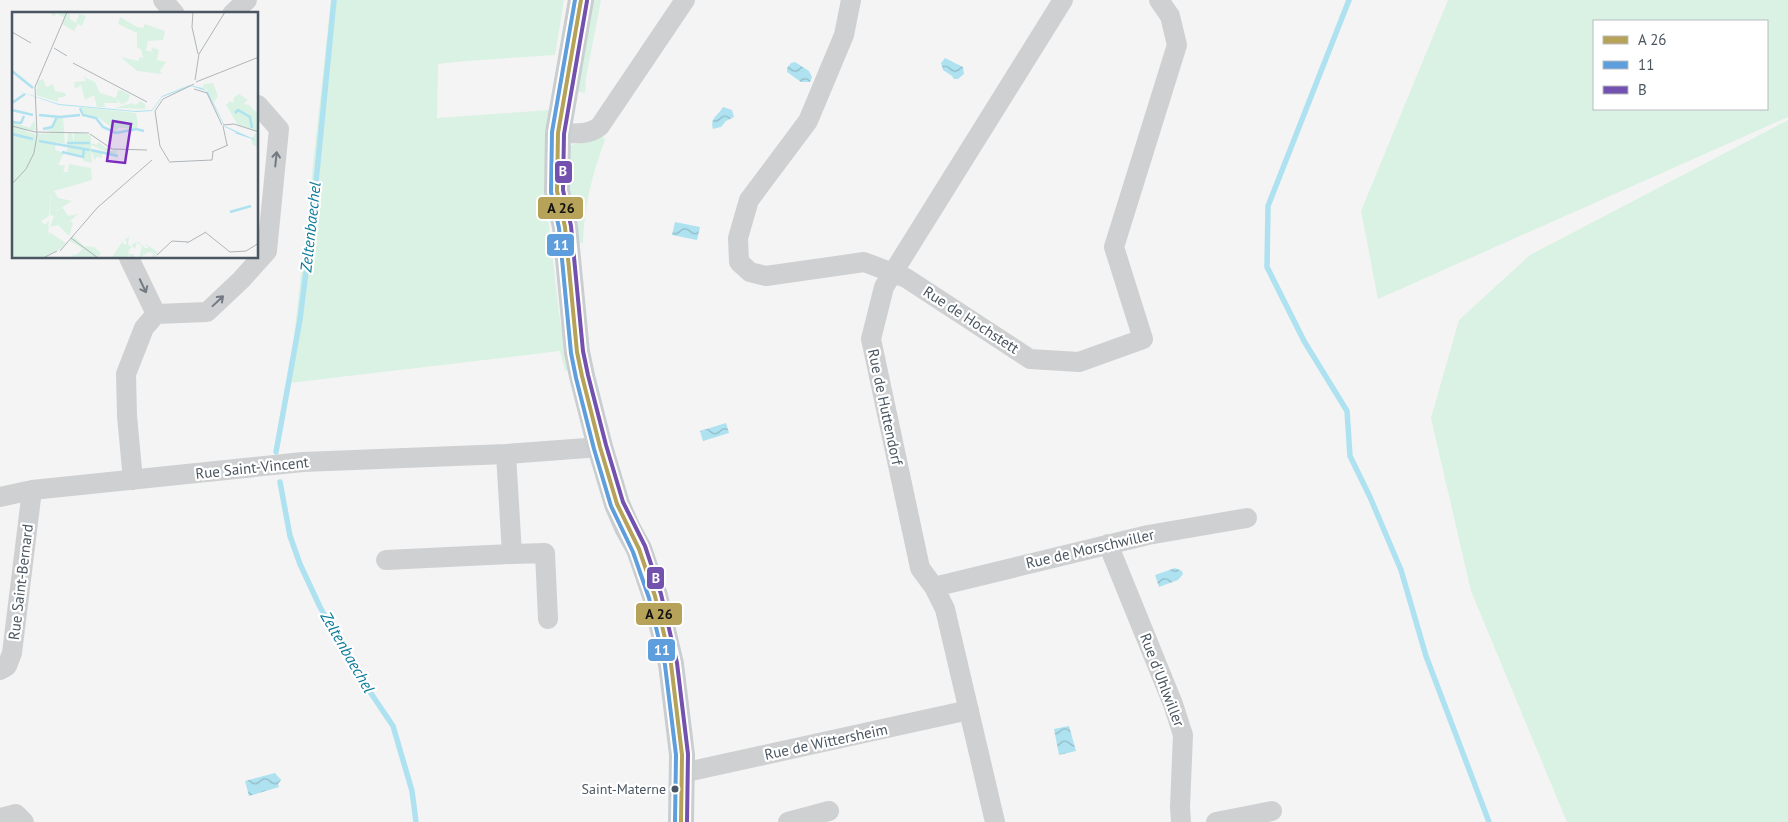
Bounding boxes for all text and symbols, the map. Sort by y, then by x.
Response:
inset map [12,12,259,259]
legend [1593,20,1768,110]
text: A 26 [1638,30,1667,49]
text: 11 [1638,55,1654,74]
text: B [1638,80,1647,99]
one-way arrow [271,151,281,167]
line badge: B [554,160,573,184]
text: B [559,162,567,180]
water label: Zeltenbaechel [295,180,325,274]
line badge: A 26 [537,196,584,220]
text: A 26 [547,199,575,217]
line badge: 11 [546,233,575,257]
text: 11 [553,236,569,254]
one-way arrow [138,278,148,293]
street label: Rue de Hochstett [920,282,1023,358]
one-way arrow [212,295,225,307]
street label: Rue de Huttendorf [864,347,907,468]
street label: Rue Saint-Vincent [194,452,310,483]
street label: Rue Saint-Bernard [4,523,37,641]
street label: Rue de Morschwiller [1024,525,1156,573]
line badge: B [646,566,665,590]
text: B [652,569,660,587]
line badge: A 26 [635,602,683,626]
text: A 26 [645,605,673,623]
water label: Zeltenbaechel [316,607,380,697]
street label: Rue d'Uhlwiller [1136,630,1189,729]
line badge: 11 [647,638,676,662]
text: 11 [654,641,670,659]
street label: Rue de Wittersheim [763,719,889,764]
place label: Saint-Materne [582,780,666,798]
marker: Saint-Materne [670,784,680,794]

